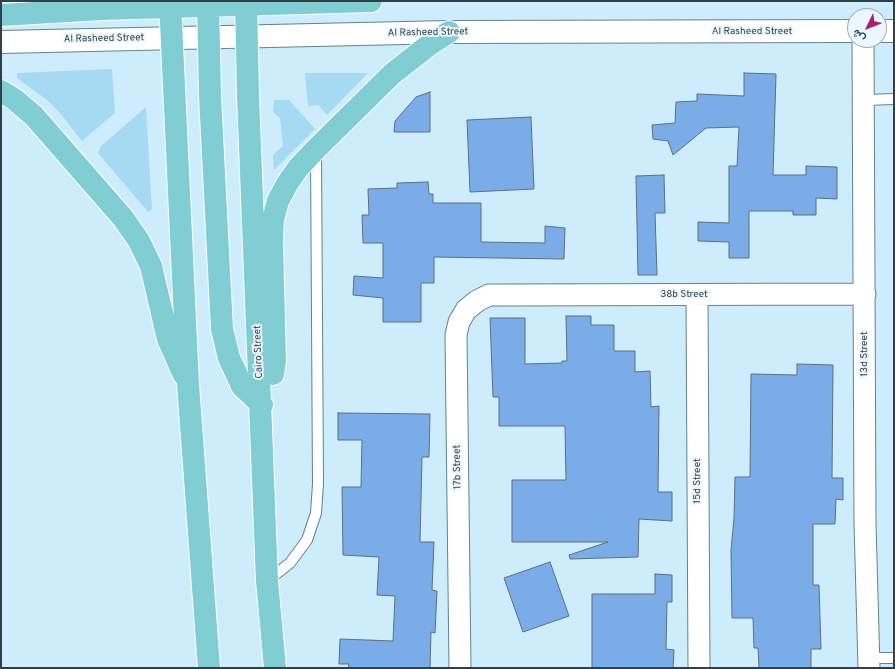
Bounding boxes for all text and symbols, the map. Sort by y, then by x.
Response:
north arrow [847,8,887,48]
street label: Al Rasheed Street [388,26,468,40]
street label: Al Rasheed Street [712,26,792,38]
text: ش [849,26,869,45]
street label: Al Rasheed Street [64,32,144,46]
street label: 38b Street [660,289,708,301]
street label: Cairo Street [252,325,266,379]
street label: 13d Street [859,331,871,377]
street label: 17b Street [452,445,464,489]
street label: 15d Street [692,458,704,504]

